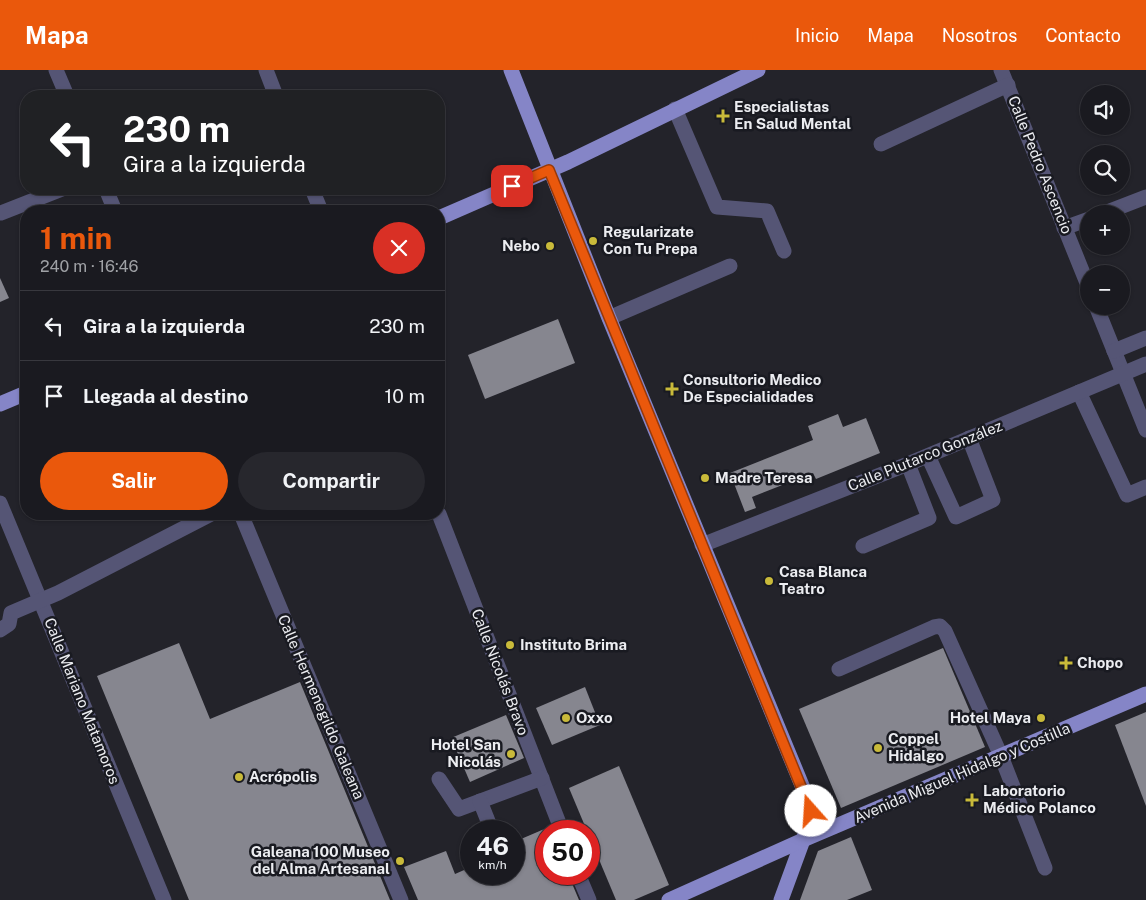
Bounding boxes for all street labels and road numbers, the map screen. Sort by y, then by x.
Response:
street label: Calle Pedro Ascencio [1005,93,1076,236]
street label: Calle Plutarco González [845,417,1004,494]
street label: Calle Nicolás Bravo [468,606,532,737]
street label: Calle Hermenegildo Galeana [275,612,368,802]
street label: Calle Mariano Matamoros [41,615,124,786]
street label: Avenida Miguel Hidalgo y Costilla [851,719,1072,826]

